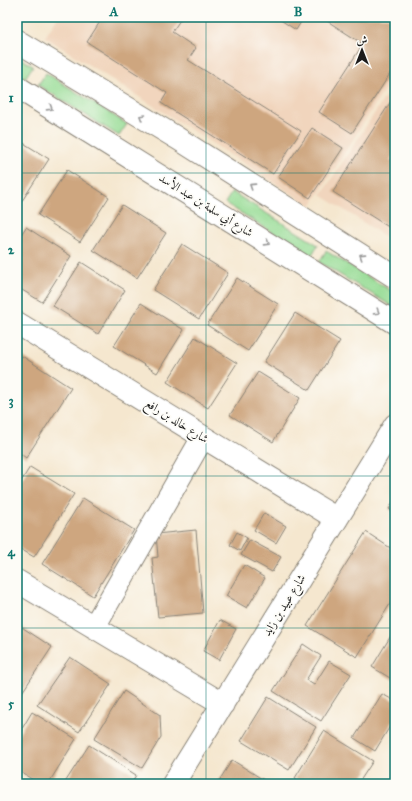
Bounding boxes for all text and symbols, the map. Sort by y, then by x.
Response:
text: A [109,4,119,20]
text: B [294,4,303,20]
north arrow [342,30,382,70]
text: ش [357,34,368,47]
text: 1 [8,90,14,106]
one-way arrow [46,103,53,111]
one-way arrow [139,115,146,122]
street label: شارع أبي سلمة بن عبد الأسد [154,169,257,243]
one-way arrow [250,184,257,191]
one-way arrow [263,239,270,246]
text: 2 [8,242,15,258]
one-way arrow [359,254,366,261]
one-way arrow [373,308,380,315]
text: 3 [8,393,14,409]
street label: شارع خالد بن رافع [141,396,211,449]
text: 4 [7,544,15,560]
street label: شارع عبيد بن زايد [260,571,312,641]
text: 5 [8,696,15,712]

